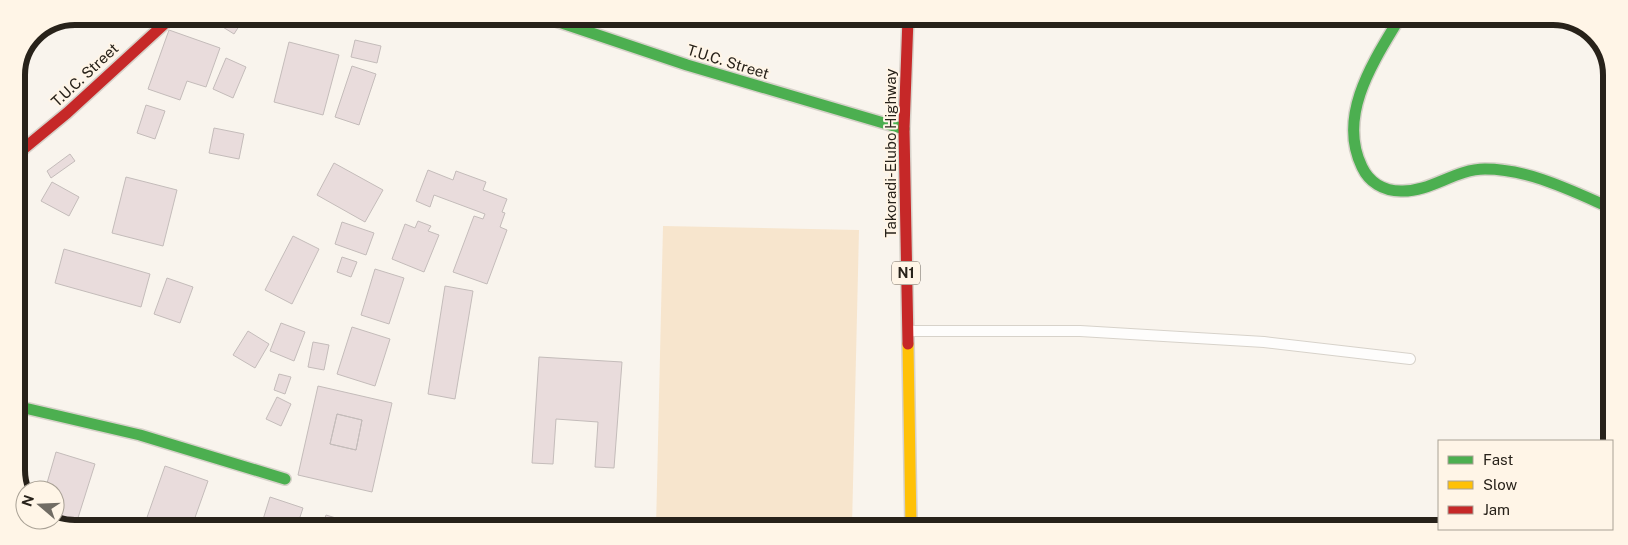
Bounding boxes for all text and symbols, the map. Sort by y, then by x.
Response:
street label: T.U.C. Street [48,39,122,110]
street label: T.U.C. Street [685,41,771,82]
street label: Takoradi-Elubo Highway [882,69,899,237]
road number: N1 [892,262,920,284]
legend [1438,440,1613,530]
text: Fast [1483,451,1513,468]
text: Slow [1483,476,1518,493]
north arrow [15,480,65,530]
text: N [18,493,37,509]
text: Jam [1483,501,1510,518]

